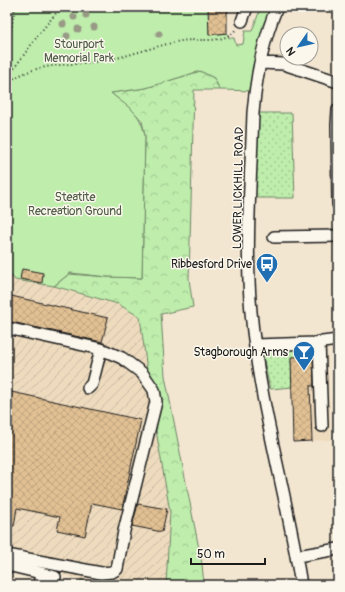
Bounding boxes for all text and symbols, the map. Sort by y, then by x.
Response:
north arrow [279,26,319,66]
park label: Stourport Memorial Park [44,37,114,66]
text: N [283,44,299,58]
street label: LOWER LICKHILL ROAD [230,126,247,249]
park label: Steatite Recreation Ground [28,190,122,219]
bus stop icon: Ribbesford Drive [254,251,280,284]
place label: Ribbesford Drive [171,257,252,272]
bar icon: Stagborough Arms [291,339,317,372]
place label: Stagborough Arms [193,345,289,360]
scale bar [191,540,265,566]
text: 50 m [197,547,225,562]

